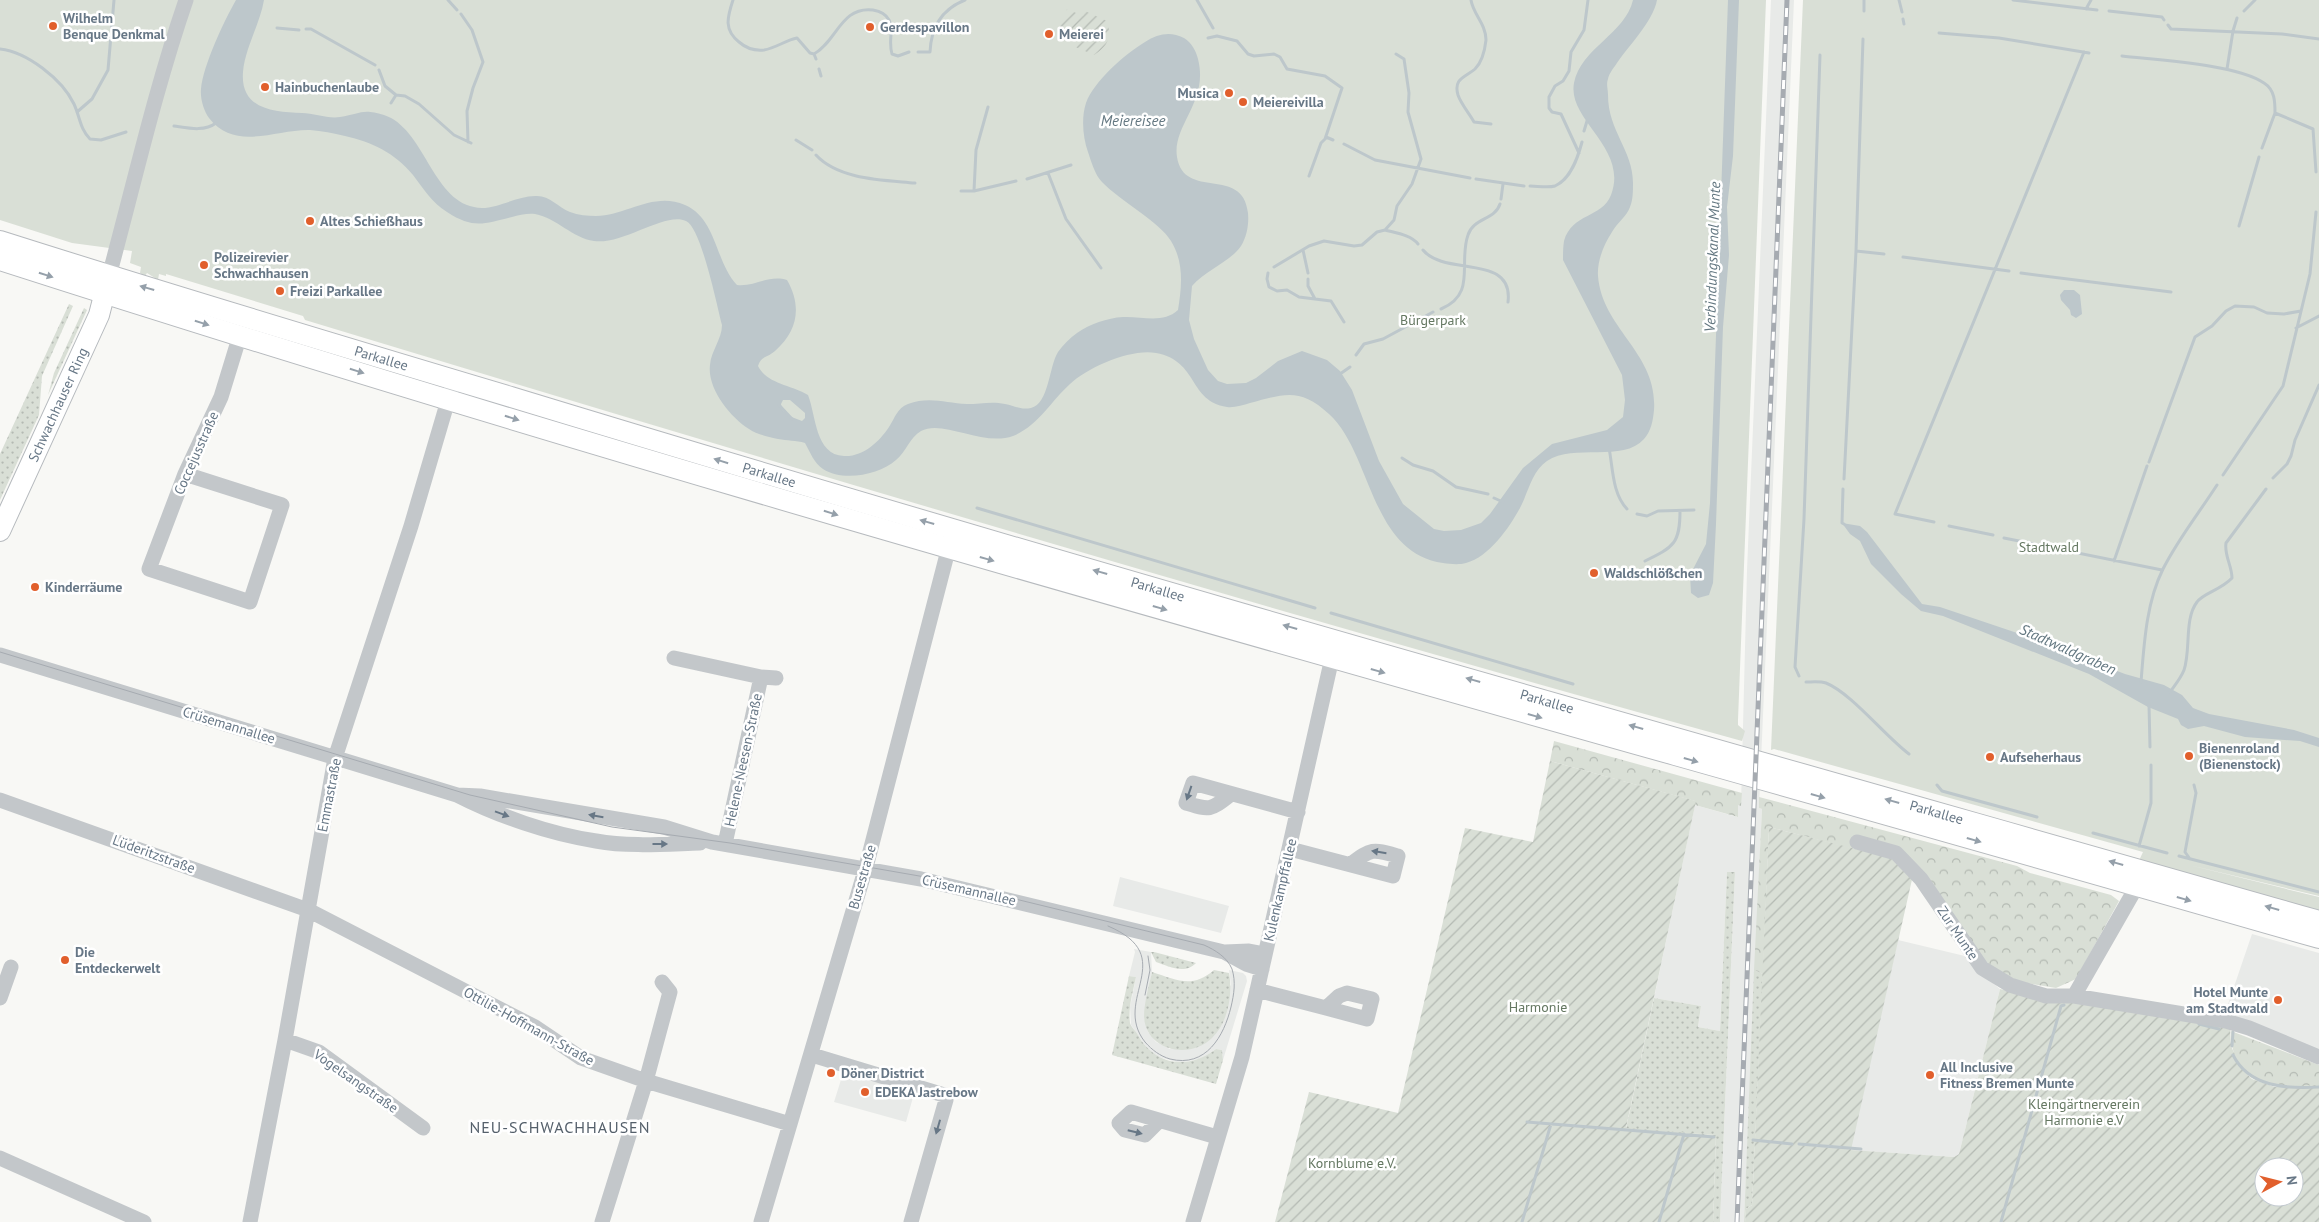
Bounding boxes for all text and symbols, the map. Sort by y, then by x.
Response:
place label: Wilhelm Benque Denkmal [63,9,166,43]
place label: Gerdespavillon [880,18,969,36]
marker: Wilhelm Benque Denkmal [47,20,59,32]
marker: Gerdespavillon [864,21,876,33]
place label: Meierei [1059,25,1104,43]
marker: Meierei [1043,28,1055,40]
place label: Hainbuchenlaube [275,78,379,96]
marker: Hainbuchenlaube [259,81,271,93]
place label: Musica [1178,84,1219,102]
marker: Musica [1223,87,1235,99]
place label: Meiereivilla [1253,93,1324,111]
marker: Meiereivilla [1237,96,1249,108]
water label: Meiereisee [1101,111,1165,130]
water label: Verbindungskanal Munte [1700,181,1724,333]
place label: Altes Schießhaus [320,212,423,230]
marker: Altes Schießhaus [304,215,316,227]
place label: Polizeirevier Schwachhausen [214,248,309,282]
marker: Polizeirevier Schwachhausen [198,259,210,271]
one-way arrow [39,272,54,279]
place label: Freizi Parkallee [290,282,382,300]
one-way arrow [139,283,154,291]
marker: Freizi Parkallee [274,285,286,297]
park label: Bürgerpark [1400,311,1466,329]
one-way arrow [194,320,209,328]
street label: Parkallee [352,342,410,375]
street label: Schwachhauser Ring [24,345,92,465]
one-way arrow [350,368,365,376]
street label: Coccejusstraße [170,409,222,497]
one-way arrow [505,415,520,423]
one-way arrow [713,457,728,465]
street label: Parkallee [740,458,798,491]
one-way arrow [824,509,839,517]
one-way arrow [920,517,935,525]
park label: Stadtwald [2019,538,2079,556]
one-way arrow [979,555,994,563]
place label: Waldschlößchen [1604,564,1703,582]
one-way arrow [1092,567,1107,575]
marker: Waldschlößchen [1588,567,1600,579]
street label: Parkallee [1129,573,1187,605]
place label: Kinderräume [45,578,122,596]
marker: Kinderräume [29,581,41,593]
one-way arrow [1152,605,1167,613]
water label: Stadtwaldgraben [2017,619,2119,679]
one-way arrow [1282,622,1297,630]
one-way arrow [1371,668,1386,676]
one-way arrow [1466,676,1481,684]
street label: Parkallee [1518,685,1576,717]
street label: Helene-Neesen-Straße [720,692,766,828]
street label: Crüsemannallee [181,702,277,748]
one-way arrow [1527,712,1542,720]
one-way arrow [1628,723,1643,731]
place label: Bienenroland (Bienenstock) [2199,739,2281,773]
place label: Aufseherhaus [2000,748,2081,766]
marker: Bienenroland (Bienenstock) [2183,750,2195,762]
marker: Aufseherhaus [1984,751,1996,763]
one-way arrow [1683,756,1699,764]
street label: Emmastraße [313,757,345,833]
one-way arrow [1185,785,1192,800]
one-way arrow [1810,792,1825,800]
one-way arrow [1884,796,1899,804]
street label: Parkallee [1908,796,1965,828]
one-way arrow [495,810,510,818]
one-way arrow [588,812,604,820]
street label: Lüderitzstraße [110,831,198,877]
street label: Kulenkampffallee [1259,837,1301,943]
one-way arrow [1966,837,1981,845]
one-way arrow [652,840,668,848]
street label: Busestraße [844,843,880,911]
one-way arrow [1371,848,1387,856]
one-way arrow [2108,859,2123,867]
street label: Crüsemannallee [920,870,1018,910]
one-way arrow [2177,896,2192,904]
street label: Zur Munte [1933,903,1983,963]
one-way arrow [2265,904,2280,912]
place label: Die Entdeckerwelt [75,943,160,977]
marker: Die Entdeckerwelt [59,954,71,966]
street label: Ottilie-Hoffmann-Straße [461,983,597,1069]
place label: Hotel Munte am Stadtwald [2186,983,2268,1017]
marker: Hotel Munte am Stadtwald [2272,994,2284,1006]
park label: Harmonie [1509,998,1567,1016]
street label: Vogelsangstraße [309,1045,402,1117]
place label: All Inclusive Fitness Bremen Munte [1940,1058,2074,1092]
place label: Döner District [841,1064,924,1082]
marker: Döner District [825,1067,837,1079]
marker: All Inclusive Fitness Bremen Munte [1924,1069,1936,1081]
place label: EDEKA Jastrebow [875,1083,979,1101]
marker: EDEKA Jastrebow [859,1086,871,1098]
park label: Kleingärtnerverein Harmonie e.V [2028,1095,2140,1129]
district label: NEU-SCHWACHHAUSEN [470,1117,650,1137]
one-way arrow [934,1119,942,1134]
one-way arrow [1127,1129,1142,1137]
park label: Kornblume e.V. [1308,1154,1396,1172]
north arrow [2254,1157,2304,1207]
text: N [2282,1175,2301,1186]

